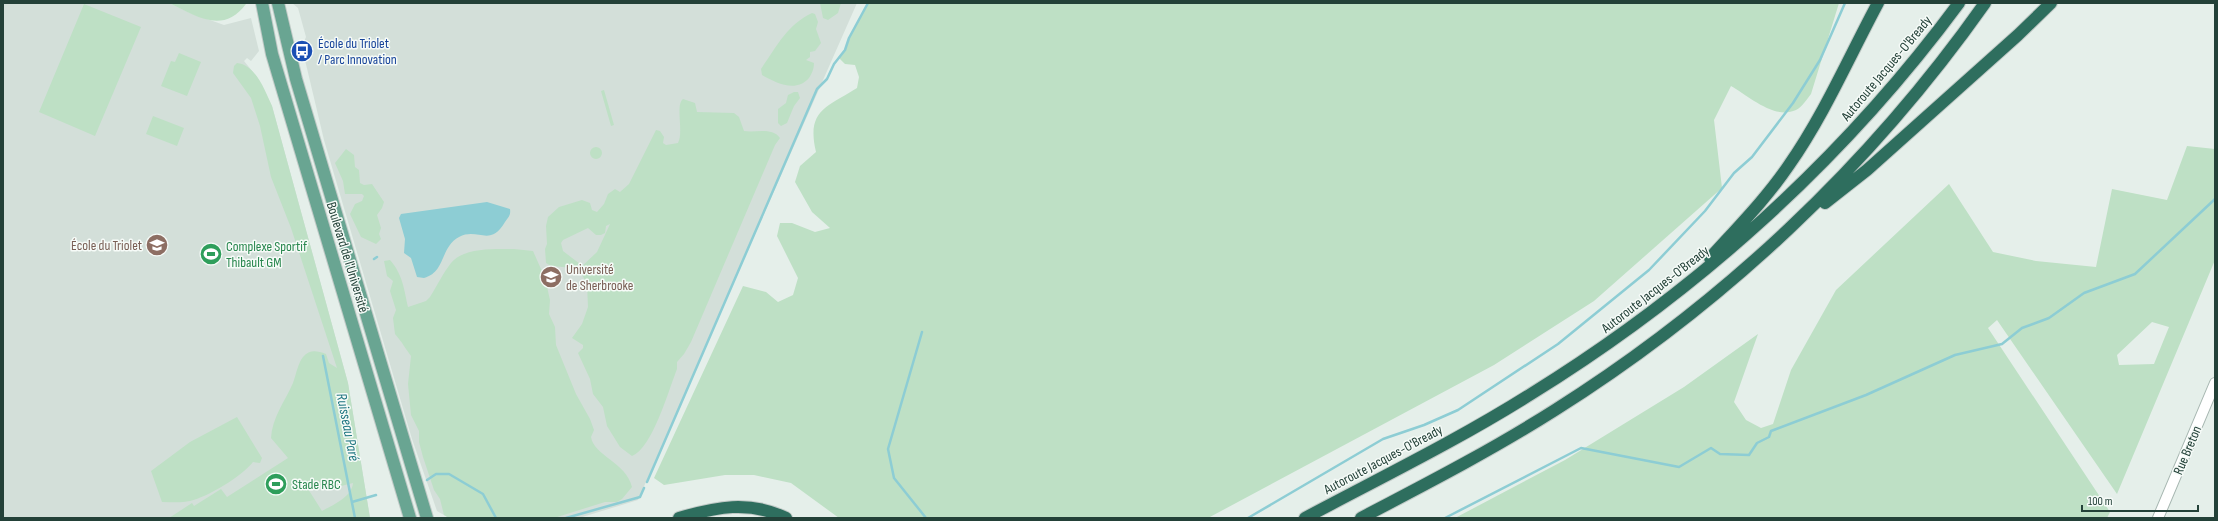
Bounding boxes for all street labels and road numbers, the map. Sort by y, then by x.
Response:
street label: Autoroute Jacques-O'Bready [1837,12,1936,125]
street label: Boulevard de l'Université [323,200,372,314]
street label: Autoroute Jacques-O'Bready [1597,242,1713,337]
street label: Autoroute Jacques-O'Bready [1320,421,1446,498]
street label: Rue Breton [2170,423,2205,477]

